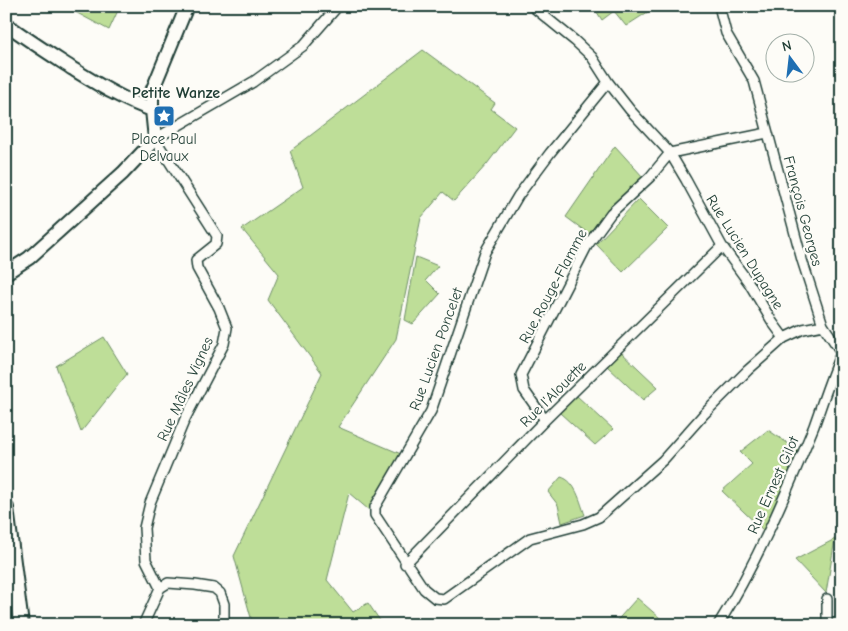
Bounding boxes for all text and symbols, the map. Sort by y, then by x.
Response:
north arrow [766,32,816,82]
text: N [780,37,793,55]
district label: Petite Wanze [132,84,220,102]
place icon: Place Paul Delvaux [152,104,176,128]
place label: Place Paul Delvaux [131,130,197,165]
street label: François Georges [780,154,826,268]
street label: Rue Lucien Dupagne [702,191,788,313]
street label: Rue Rouge-Flamme [515,225,591,346]
street label: Rue Lucien Poncelet [405,284,467,413]
street label: Rue Mâles Vignes [153,334,217,444]
street label: Rue l'Alouette [516,357,590,431]
street label: Rue Ernest Gilot [743,433,803,537]

